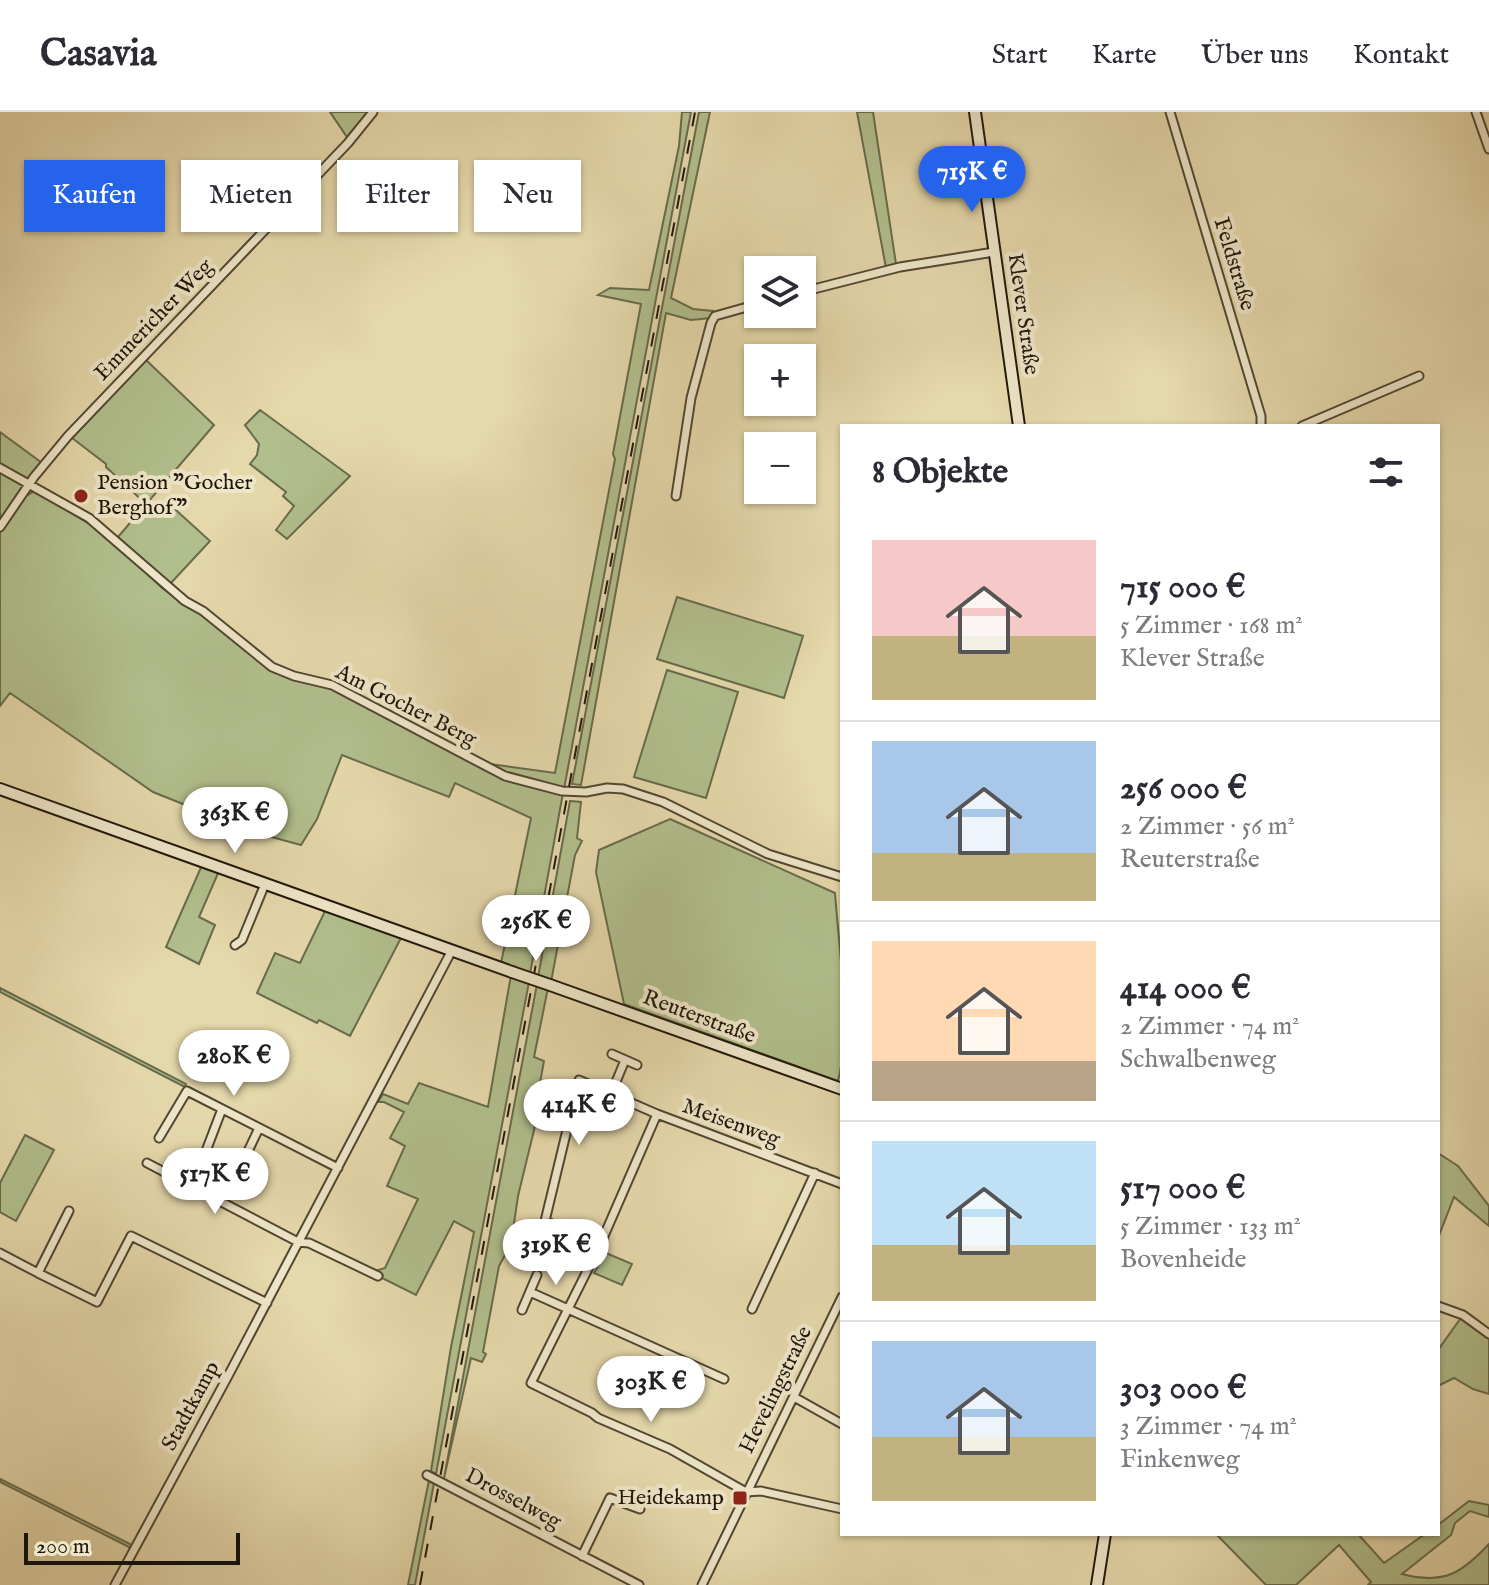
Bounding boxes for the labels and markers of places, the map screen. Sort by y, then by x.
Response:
pin: 715K € [907,146,1037,214]
place label: Pension "Gocher Berghof" [97,469,253,522]
marker: Pension "Gocher Berghof" [72,487,90,505]
pin: 363K € [170,787,300,855]
pin: 256K € [471,895,601,963]
pin: 280K € [169,1030,299,1098]
pin: 414K € [514,1079,644,1147]
pin: 517K € [150,1148,280,1216]
pin: 319K € [491,1219,621,1287]
pin: 303K € [586,1356,716,1424]
place label: Heidekamp [617,1484,724,1512]
marker: Heidekamp [731,1489,749,1507]

